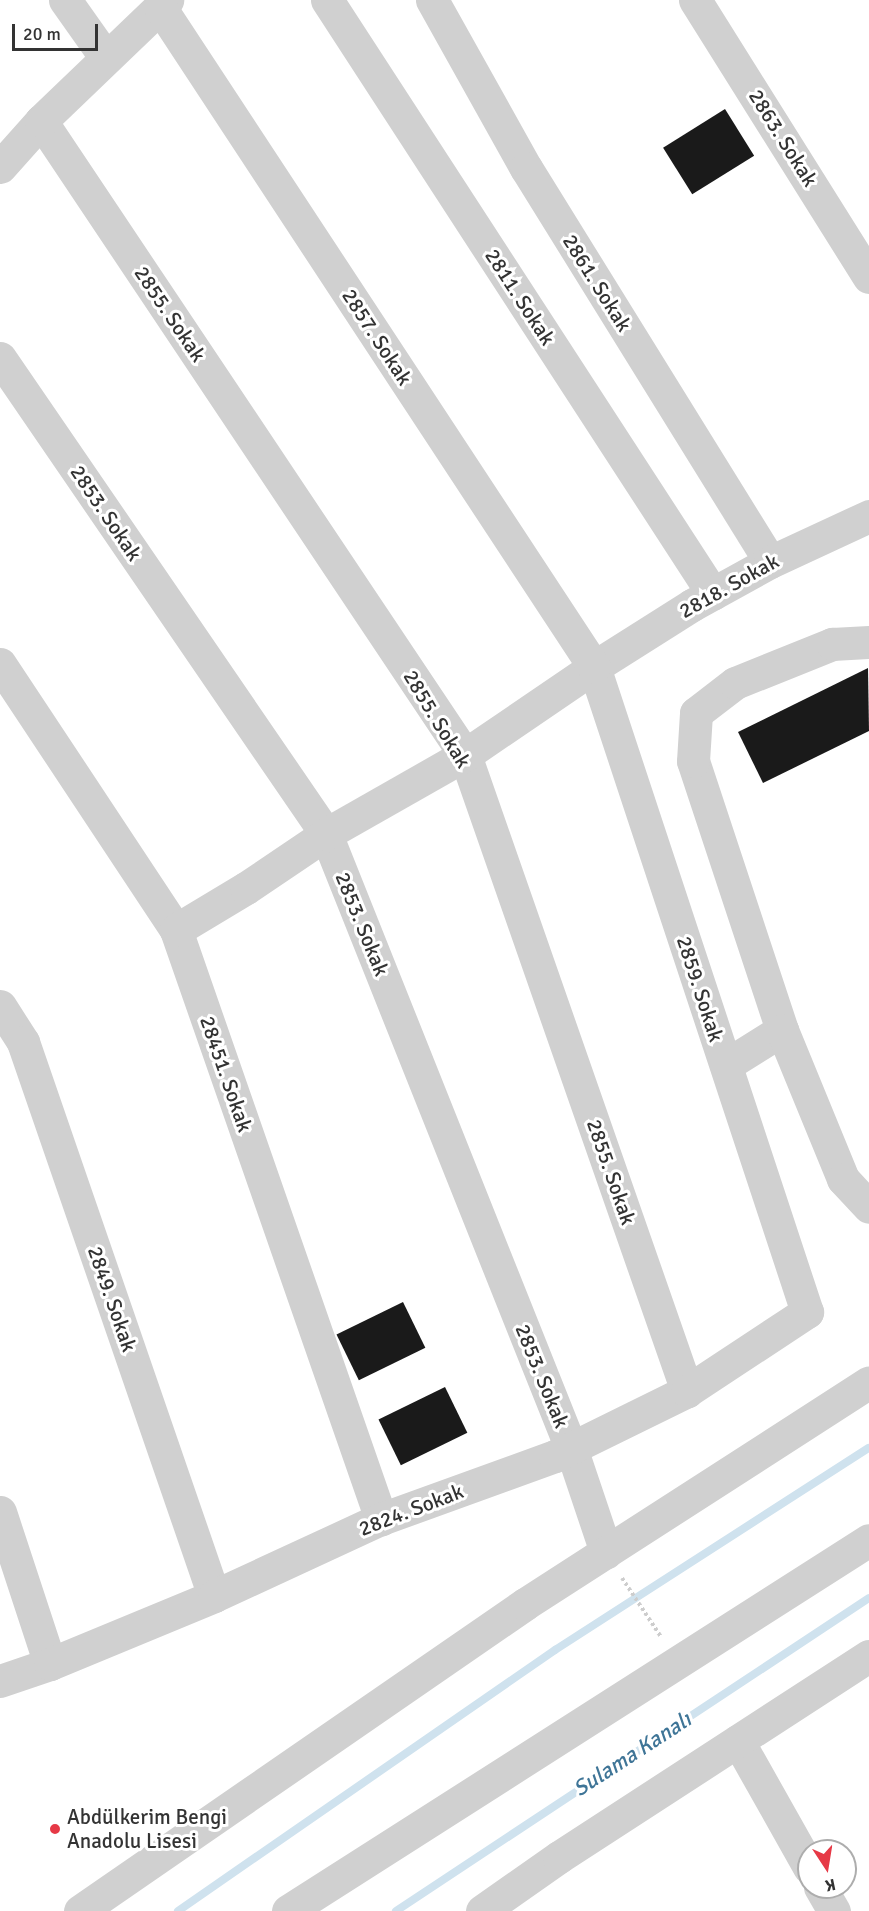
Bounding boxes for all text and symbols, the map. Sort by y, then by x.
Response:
scale bar [15,12,100,50]
text: 20 m [23,23,61,45]
street label: 2863. Sokak [743,85,823,191]
street label: 2861. Sokak [557,230,637,336]
street label: 2811. Sokak [480,244,560,350]
street label: 2855. Sokak [129,261,211,367]
street label: 2857. Sokak [337,284,417,390]
street label: 2853. Sokak [65,460,147,566]
street label: 2818. Sokak [675,548,783,624]
street label: 2855. Sokak [398,665,476,773]
street label: 2853. Sokak [330,868,394,980]
street label: 2859. Sokak [671,933,729,1045]
street label: 28451. Sokak [194,1013,258,1135]
street label: 2855. Sokak [581,1116,641,1228]
street label: 2849. Sokak [82,1243,142,1355]
street label: 2853. Sokak [510,1320,574,1432]
street label: 2824. Sokak [355,1479,467,1541]
water label: Sulama Kanalı [568,1706,696,1802]
place label: Abdülkerim Bengi Anadolu Lisesi [67,1804,227,1854]
marker: Abdülkerim Bengi Anadolu Lisesi [48,1822,62,1836]
north arrow [797,1839,857,1899]
text: K [823,1874,837,1895]

